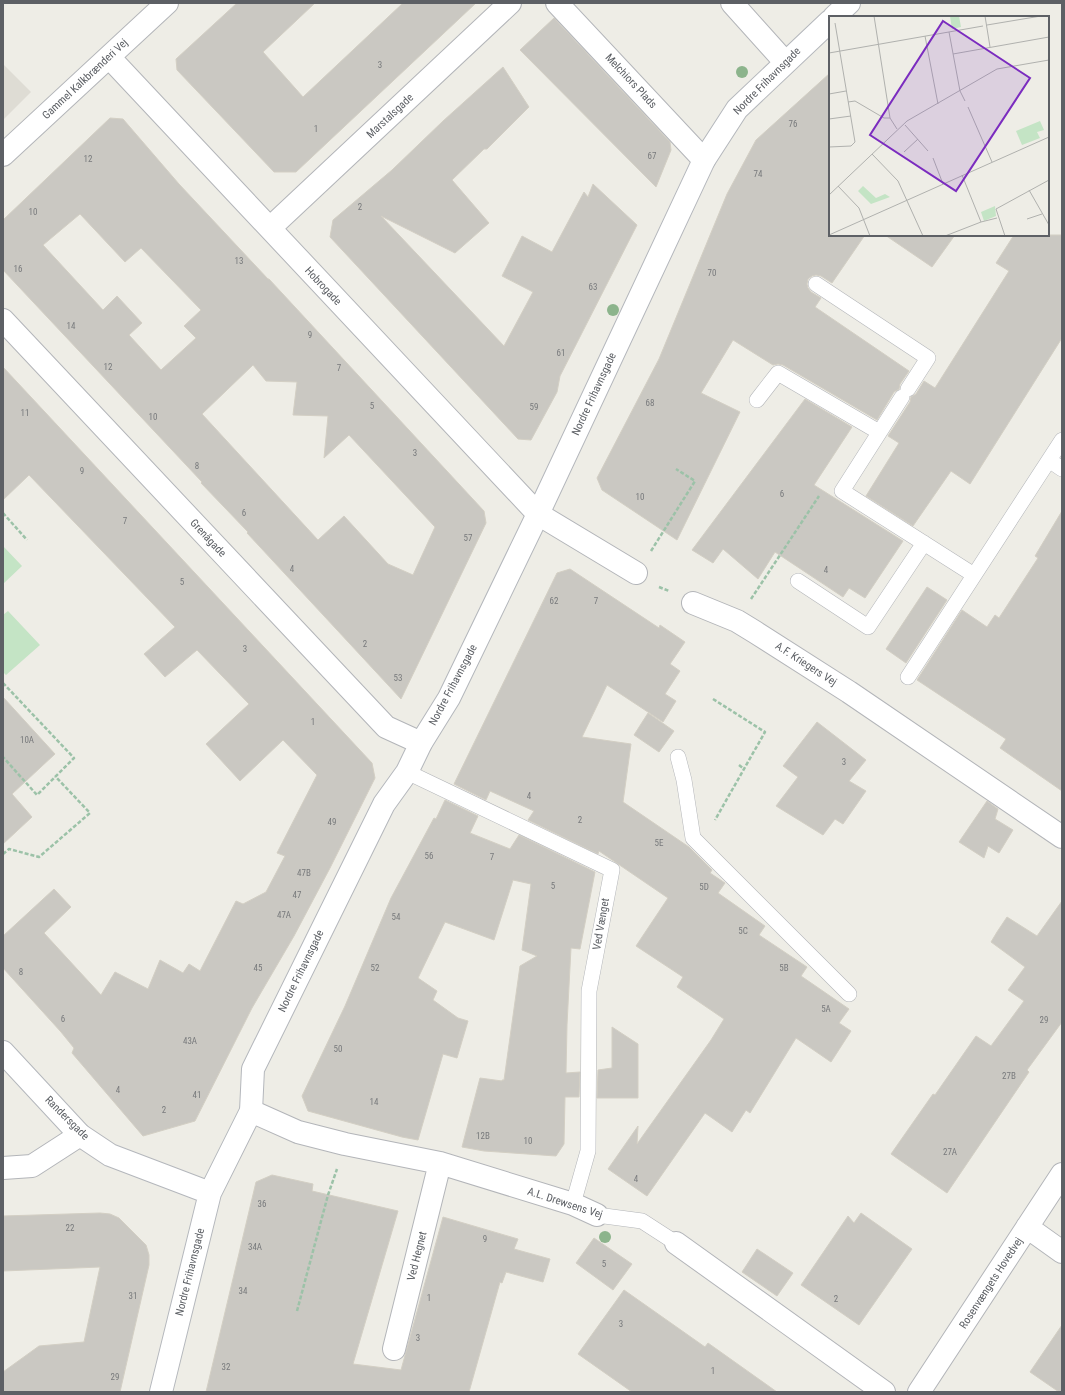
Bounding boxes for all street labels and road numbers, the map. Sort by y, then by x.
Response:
street label: Gammel Kalkbrænderi Vej [40,36,130,122]
street label: Nordre Frihavnsgade [731,45,803,117]
street label: Melchiors Plads [602,51,660,111]
street label: Marstalsgade [364,91,416,141]
street label: Hobrogade [302,264,344,308]
street label: Nordre Frihavnsgade [569,351,619,437]
street label: Grenågade [187,516,229,560]
street label: A.F. Kriegers Vej [773,639,839,689]
street label: Nordre Frihavnsgade [426,642,480,728]
street label: Ved Vænget [590,897,612,951]
street label: Nordre Frihavnsgade [275,928,327,1014]
street label: Randersgade [42,1093,92,1143]
street label: A.L. Drewsens Vej [526,1185,604,1221]
street label: Nordre Frihavnsgade [173,1227,207,1317]
street label: Ved Hegnet [405,1230,429,1282]
street label: Rosenvængets Hovedvej [957,1235,1025,1331]

